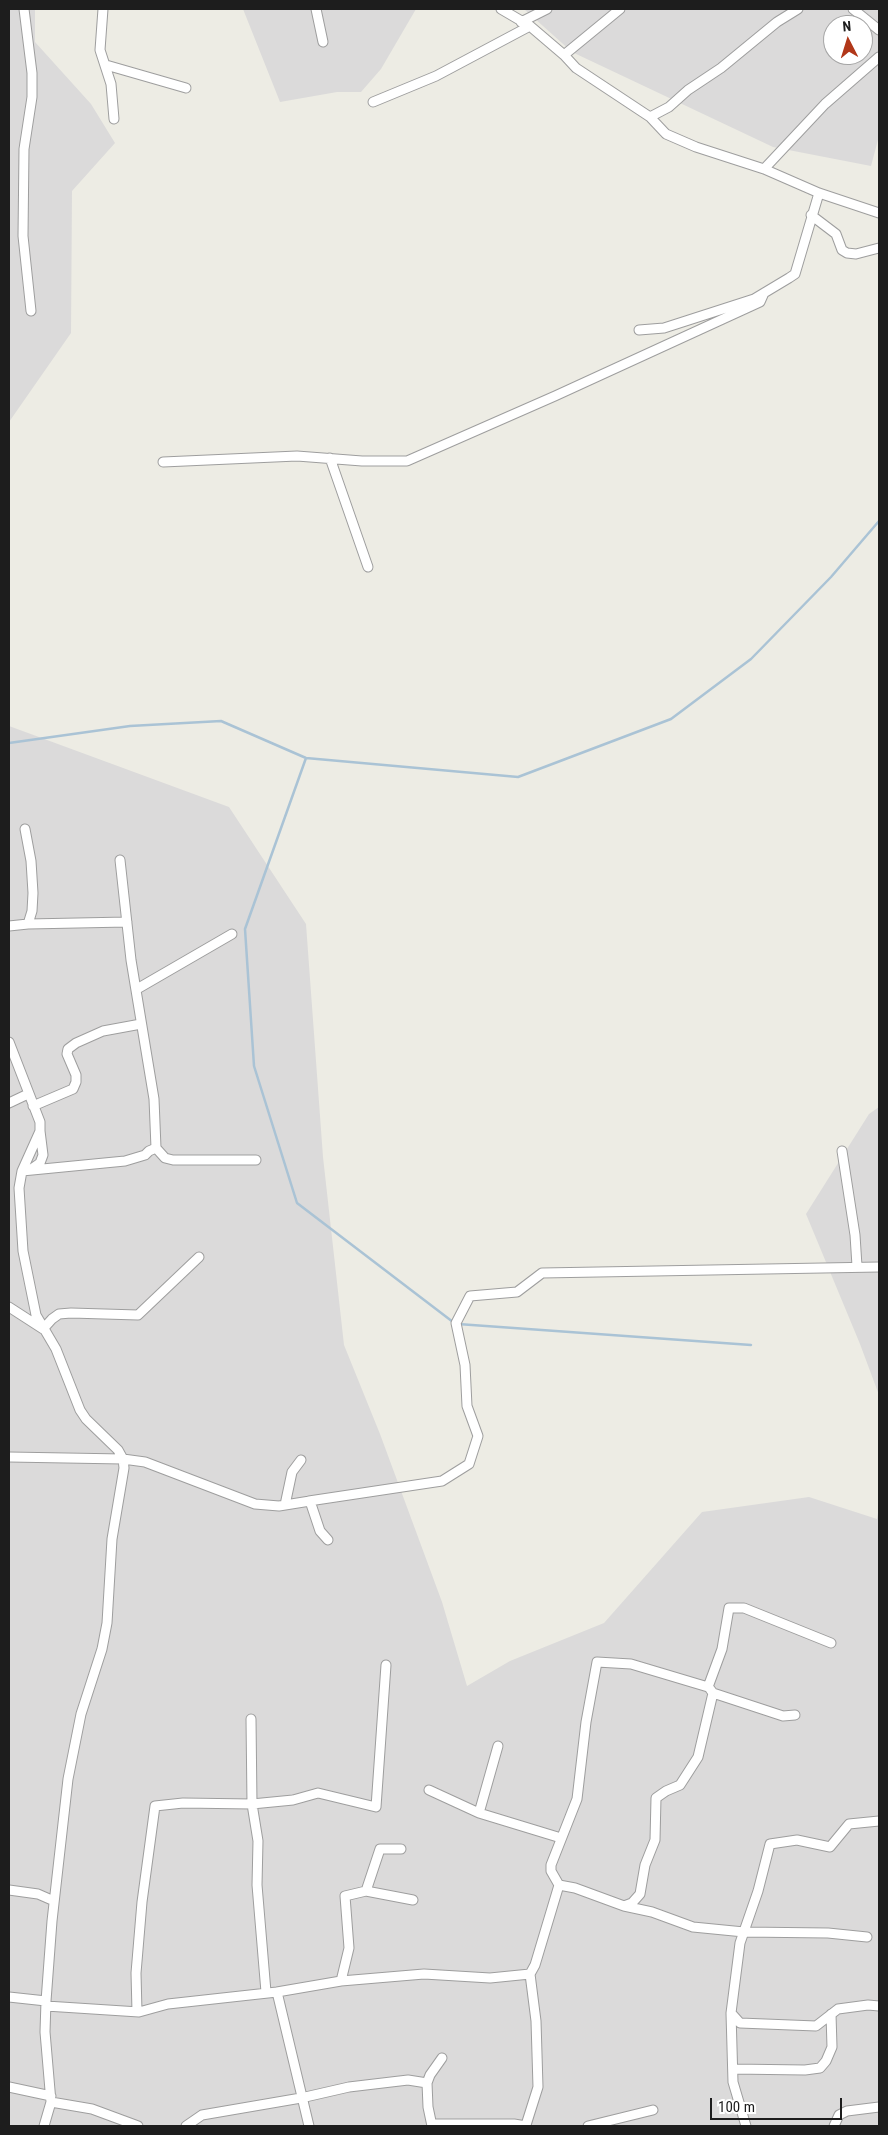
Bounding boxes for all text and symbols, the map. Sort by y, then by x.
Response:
north arrow [823,15,873,65]
text: N [842,18,852,34]
scale bar [713,2088,846,2120]
text: 100 m [718,2098,755,2116]

